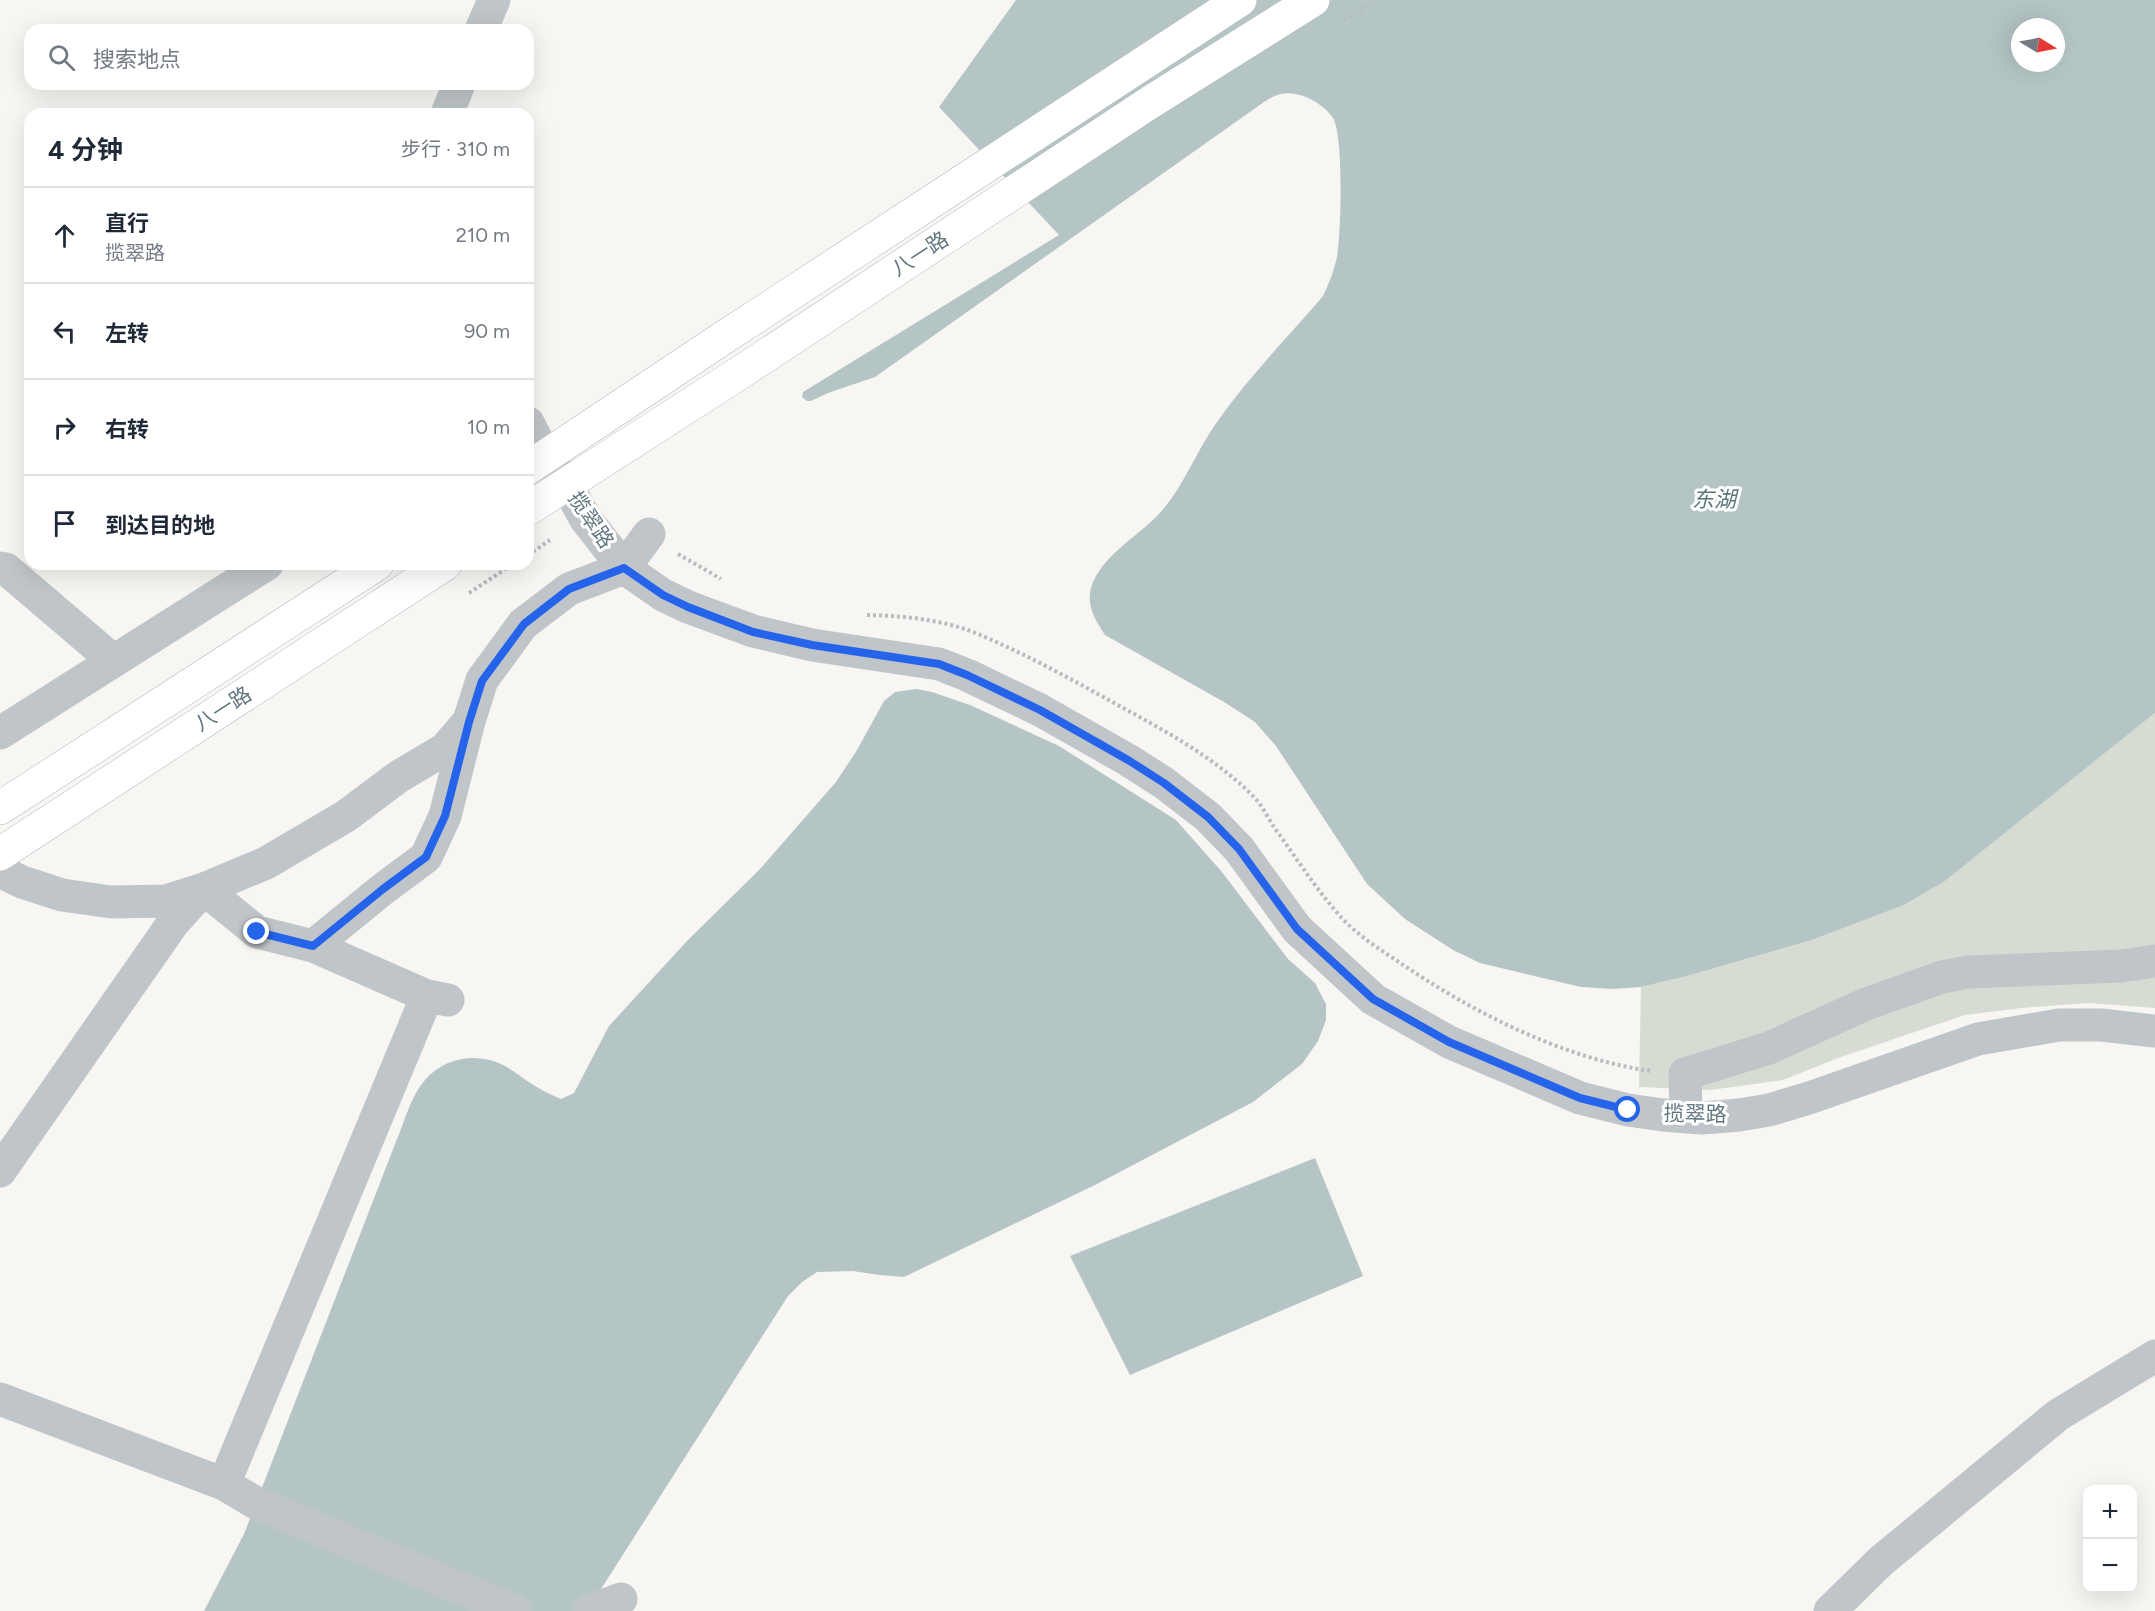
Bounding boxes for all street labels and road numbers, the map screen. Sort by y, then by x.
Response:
street label: 八一路 [887,226,953,281]
street label: 揽翠路 [563,487,619,553]
street label: 八一路 [190,681,256,736]
street label: 揽翠路 [1663,1100,1727,1127]

